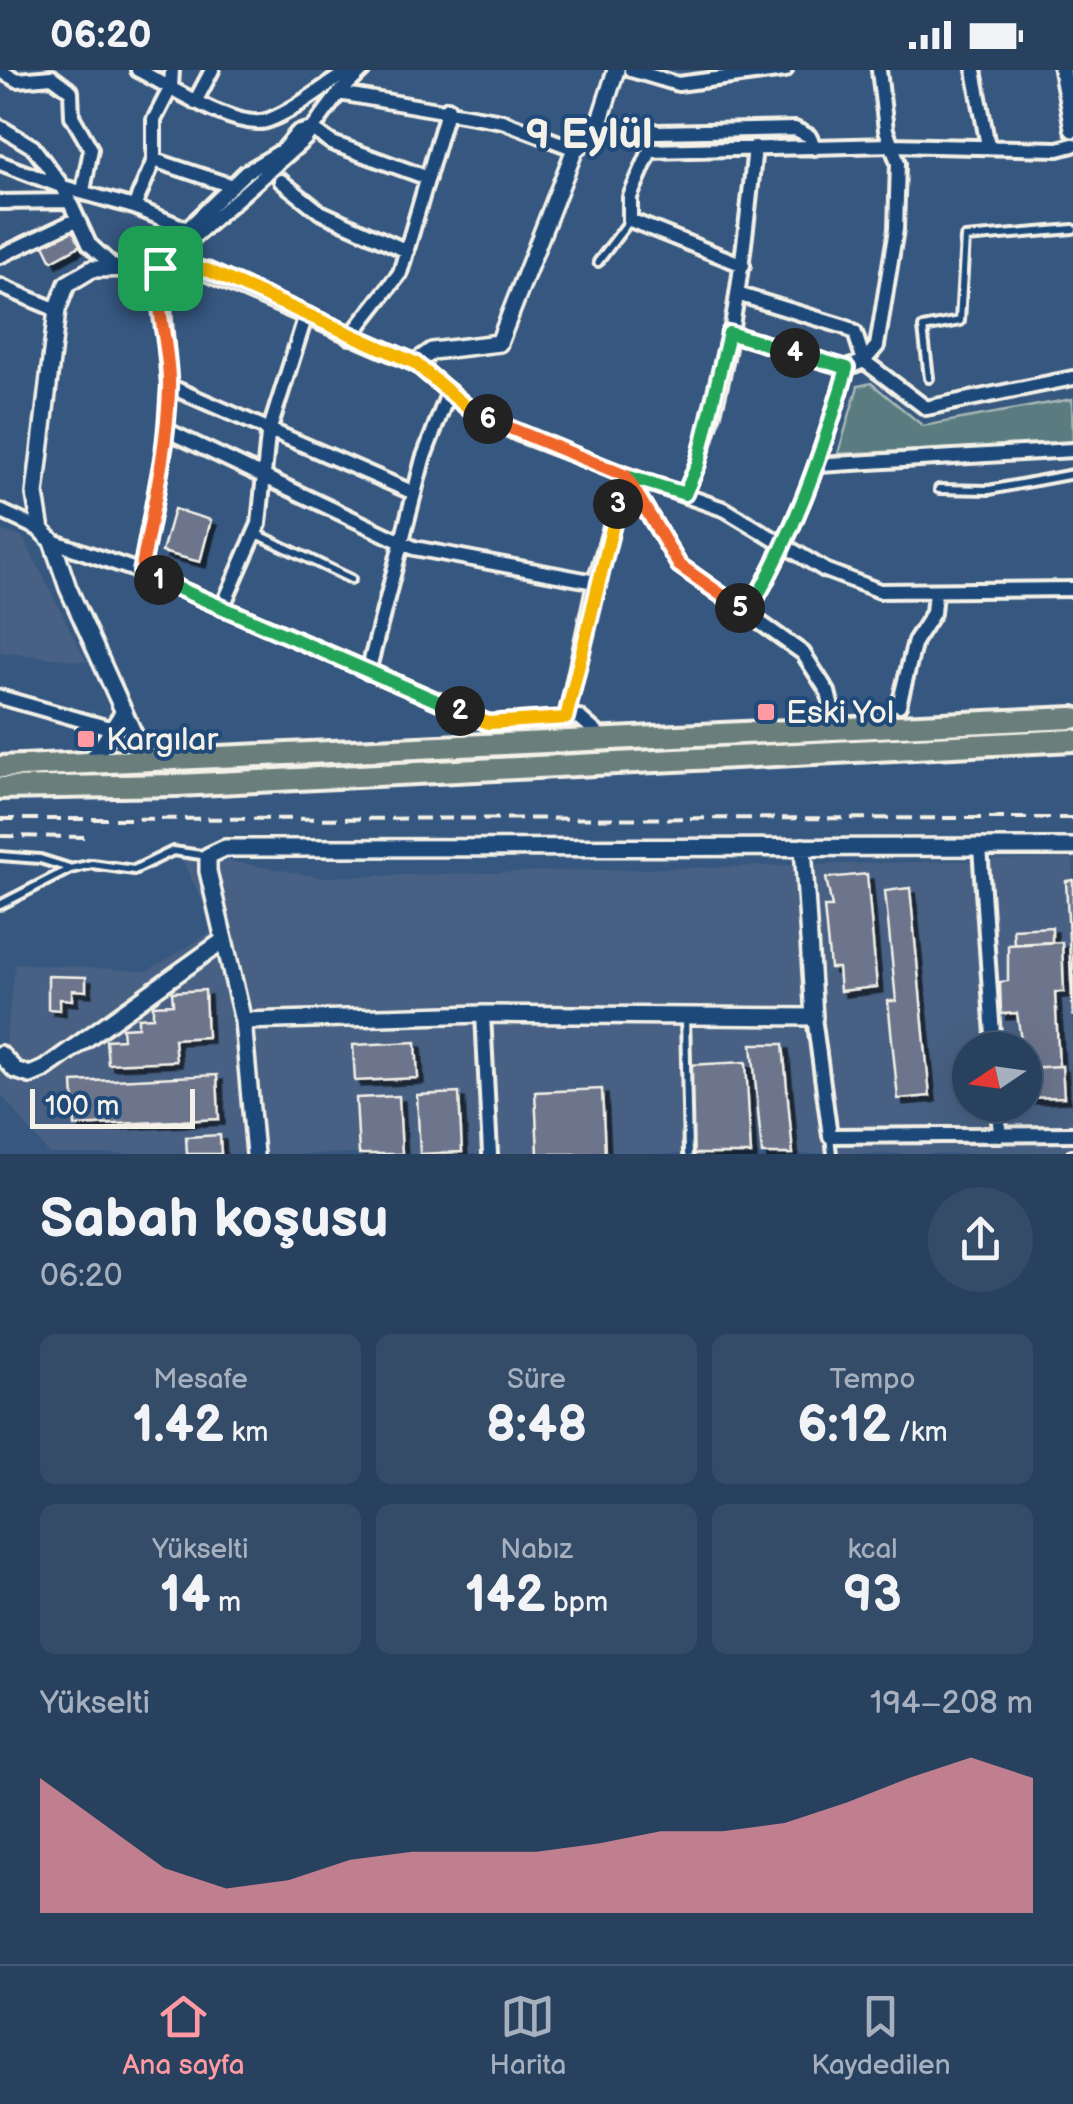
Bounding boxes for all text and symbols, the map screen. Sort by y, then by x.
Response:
text: 06:20 [50,13,152,58]
district label: 9 Eylül [525,110,653,161]
pin [118,226,203,311]
icon: arrive [133,241,188,296]
pin: 4 [770,328,820,378]
text: 4 [787,336,803,369]
pin: 6 [463,394,513,444]
text: 6 [480,402,496,435]
pin: 3 [593,479,643,529]
text: 3 [610,487,626,520]
pin: 1 [134,555,184,605]
text: 1 [153,563,165,596]
pin: 5 [715,583,765,633]
text: 5 [732,591,748,624]
pin: 2 [435,686,485,736]
text: 2 [452,694,468,727]
place label: Eski Yol [786,694,894,733]
marker: Eski Yol [755,701,777,723]
place label: Kargılar [106,721,218,760]
marker: Kargılar [75,728,97,750]
north arrow [952,1032,1042,1122]
map controls [952,1032,1042,1122]
scale bar [30,1084,195,1128]
text: 100 m [45,1090,119,1123]
text: Sabah koşusu [40,1186,389,1253]
button: share [928,1187,1033,1292]
text: 06:20 [40,1257,123,1296]
text: Mesafe [153,1363,248,1396]
text: Süre [507,1363,566,1396]
text: Tempo [830,1363,915,1396]
text: 1.42 [133,1396,224,1456]
text: 8:48 [486,1396,587,1456]
text: 6:12 [797,1396,891,1456]
text: km [224,1416,268,1449]
text: /km [891,1416,948,1449]
text: Yükselti [152,1533,249,1566]
text: Nabız [500,1533,573,1566]
text: kcal [847,1533,898,1566]
text: 14 [160,1566,210,1626]
text: 142 [465,1566,545,1626]
text: 93 [843,1566,902,1626]
text: m [210,1586,241,1619]
text: bpm [545,1586,608,1619]
text: Yükselti [40,1684,150,1723]
text: 194–208 m [870,1684,1033,1723]
tab: Ana sayfa [122,1989,245,2082]
tab: Harita [490,1989,566,2082]
tab: Kaydedilen [811,1989,950,2082]

